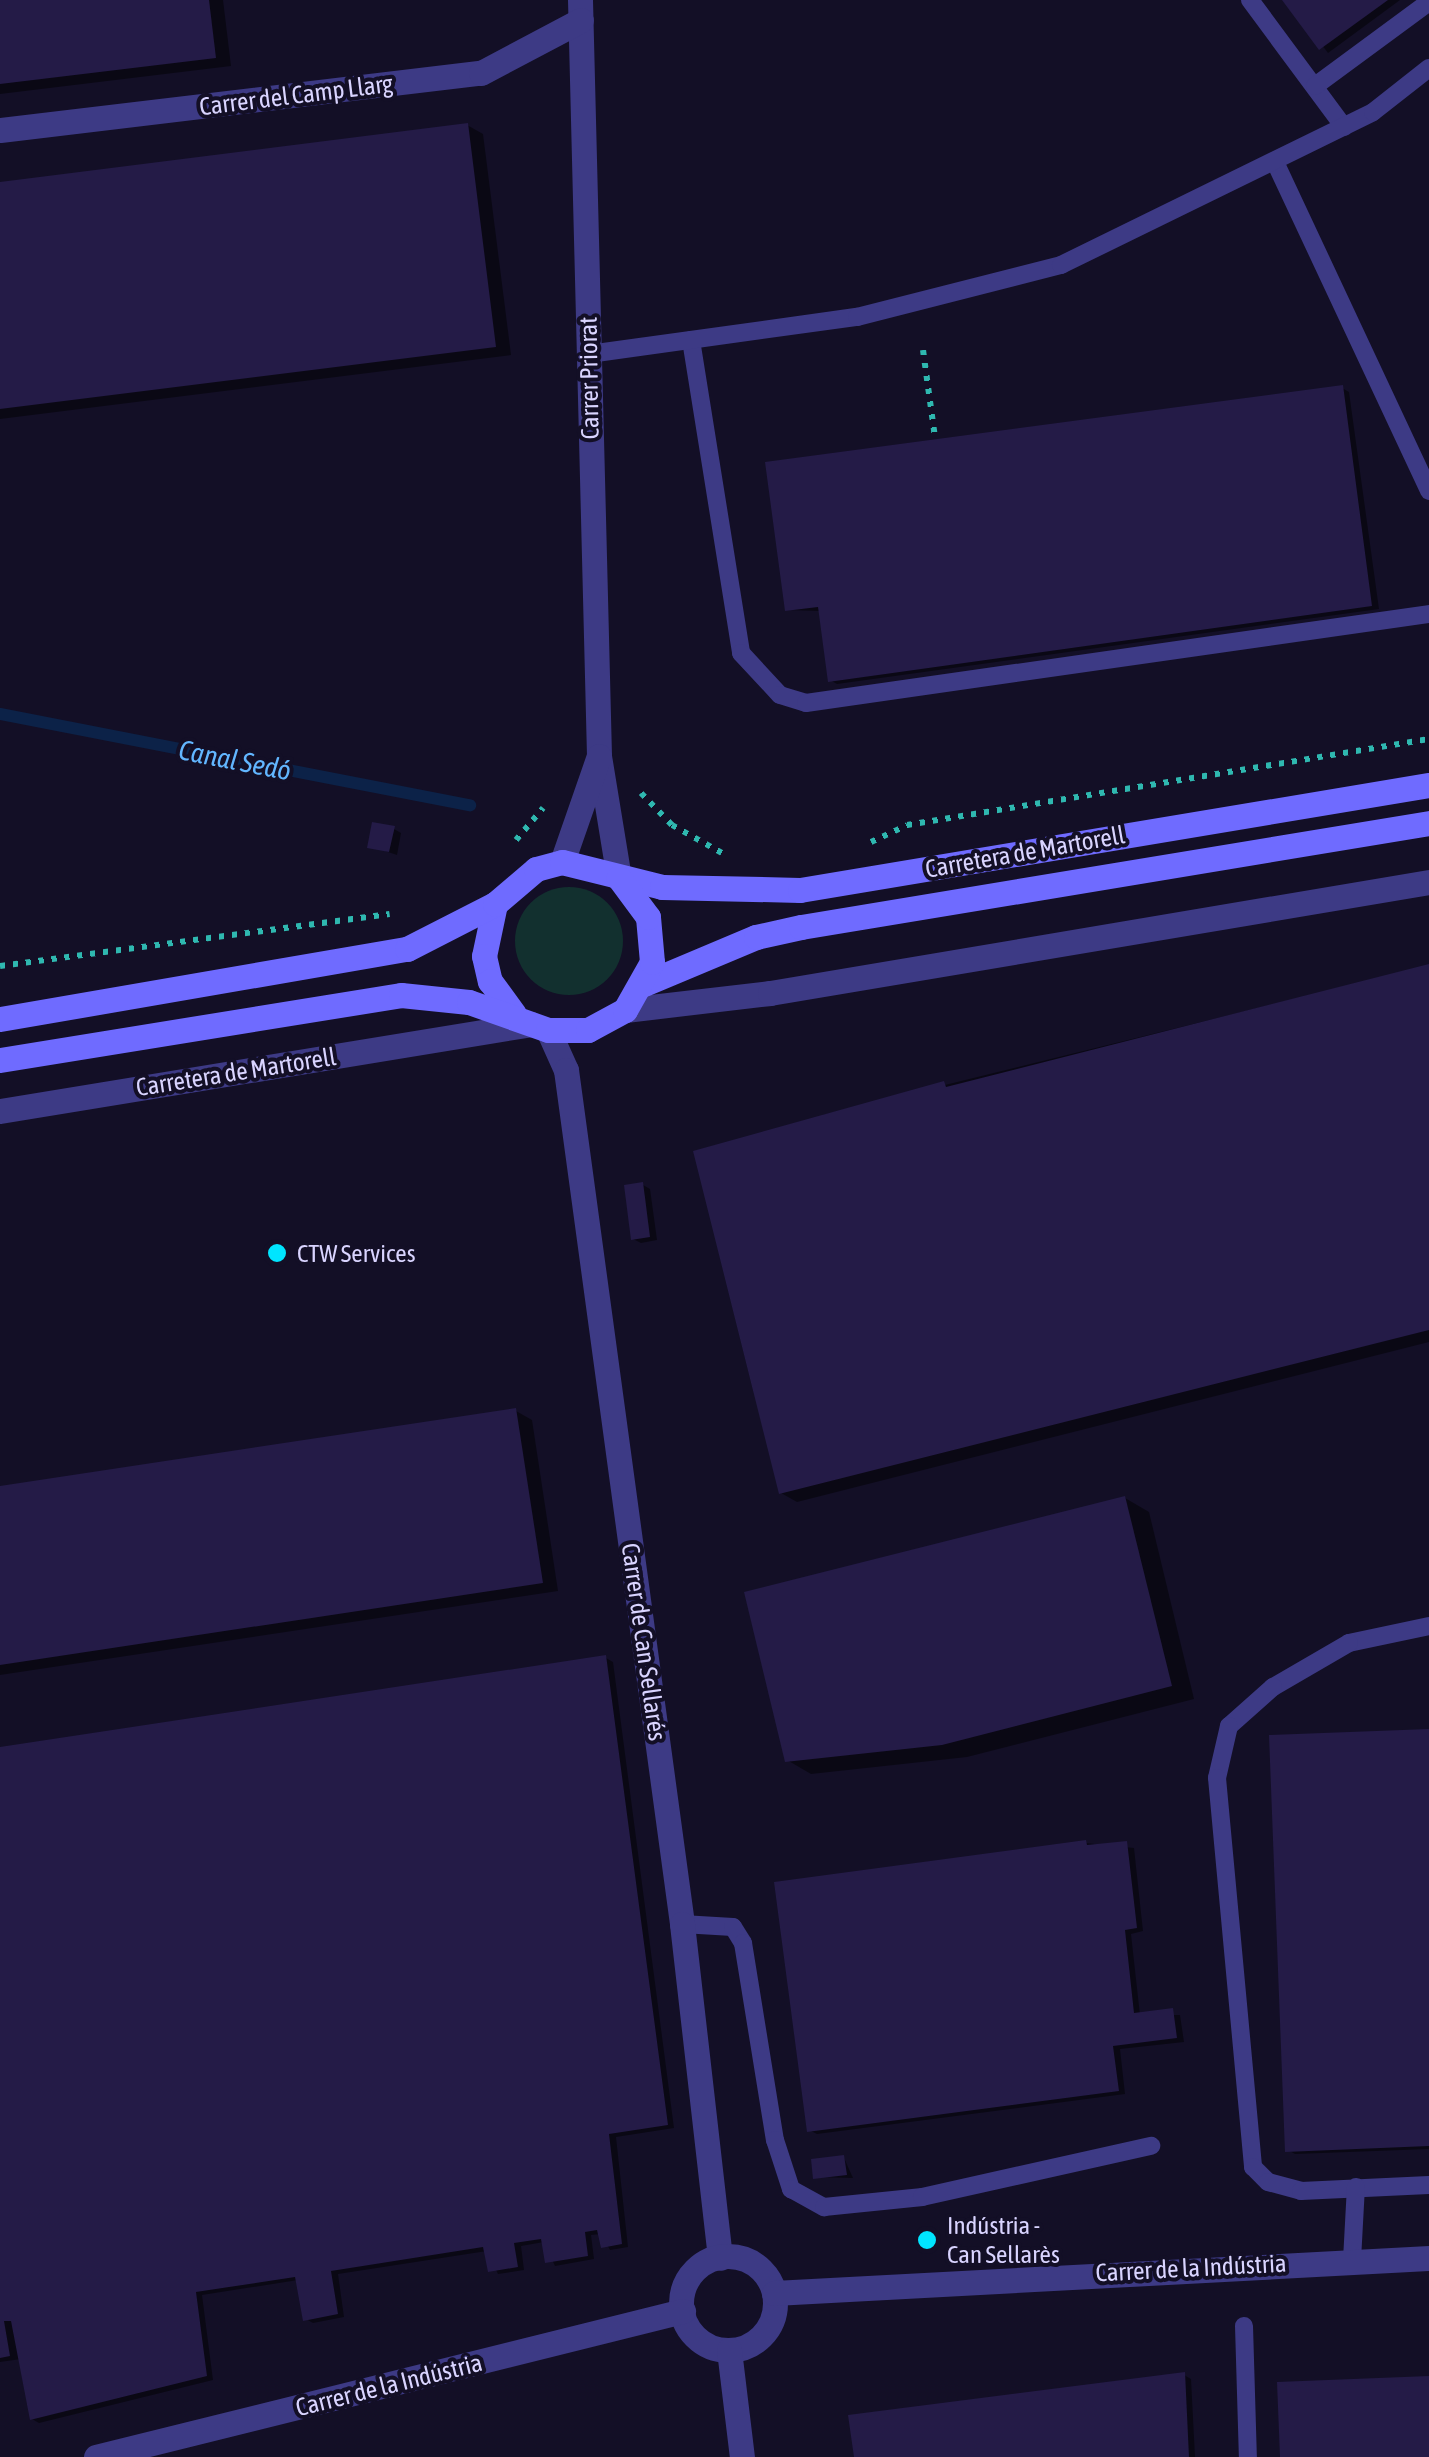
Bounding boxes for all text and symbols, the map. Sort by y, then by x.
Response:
street label: Carrer del Camp Llarg [198,68,394,122]
street label: Carrer Priorat [573,316,605,440]
water label: Canal Sedó [176,733,294,787]
street label: Carretera de Martorell [923,820,1127,884]
street label: Carretera de Martorell [134,1041,338,1103]
place label: CTW Services [297,1238,415,1268]
marker: CTW Services [266,1242,288,1264]
street label: Carrer de Can Sellarés [615,1541,673,1743]
place label: Indústria - Can Sellarès [947,2211,1060,2270]
marker: Indústria - Can Sellarès [916,2229,938,2251]
street label: Carrer de la Indústria [1095,2248,1287,2288]
street label: Carrer de la Indústria [293,2347,485,2423]

